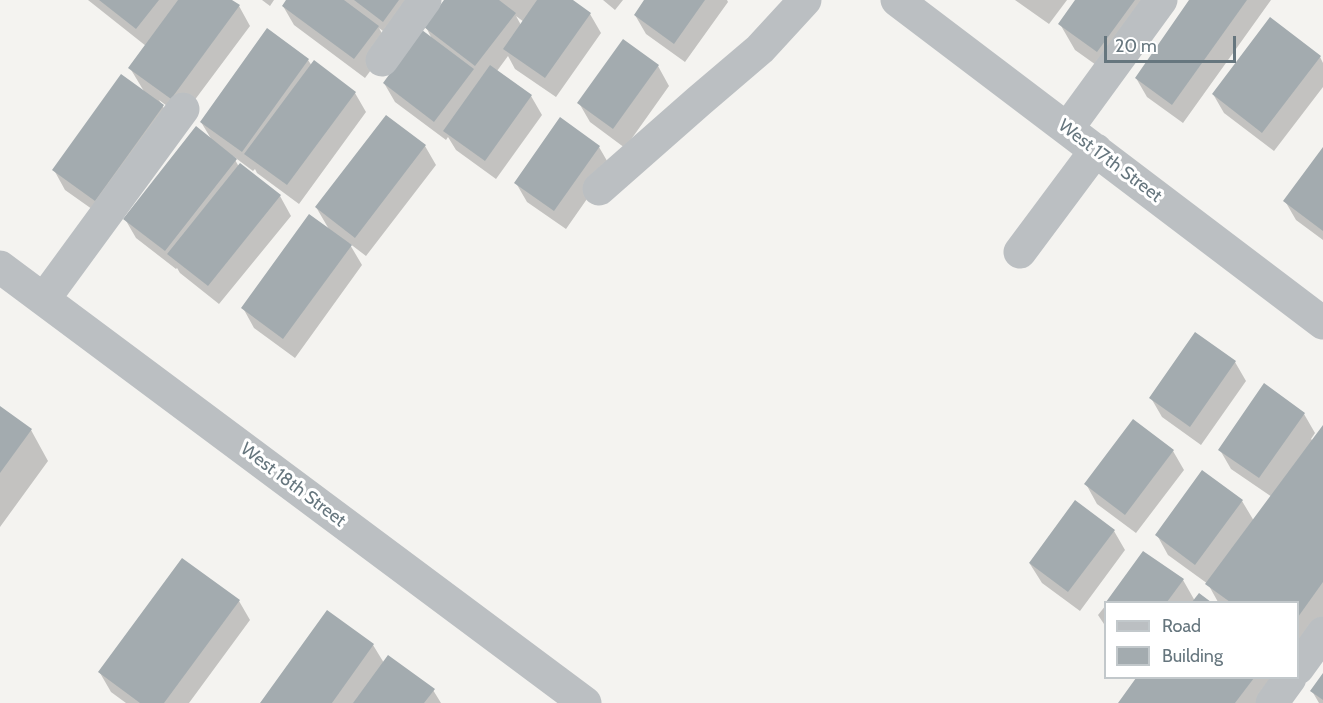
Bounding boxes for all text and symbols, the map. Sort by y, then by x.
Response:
scale bar [1107,24,1239,62]
text: 20 m [1115,35,1157,57]
street label: West 17th Street [1054,115,1166,207]
street label: West 18th Street [236,438,350,532]
legend [1104,601,1299,679]
text: Road [1162,615,1201,637]
text: Building [1162,645,1223,667]

